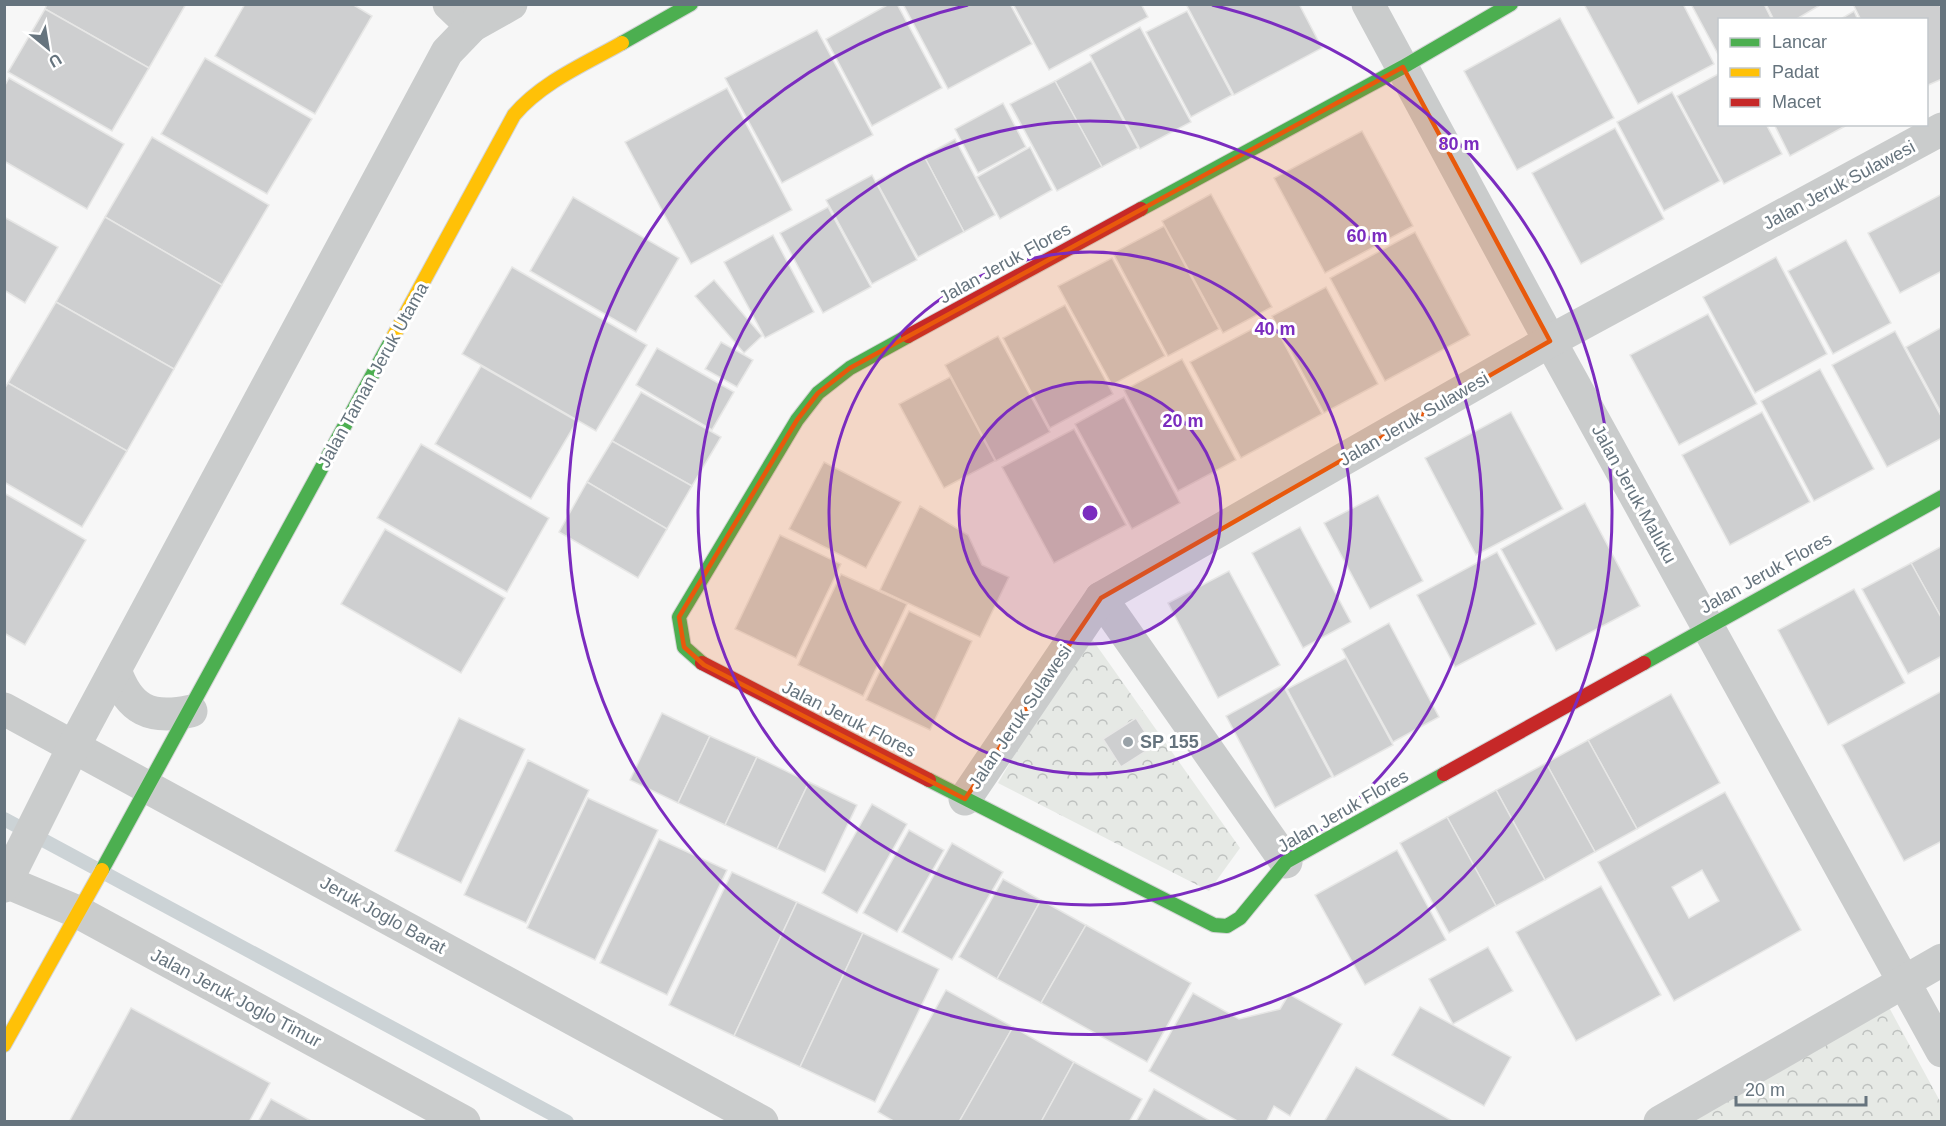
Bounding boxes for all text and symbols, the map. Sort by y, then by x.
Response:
north arrow [18,18,78,78]
legend [1718,18,1928,126]
text: Lancar [1772,32,1827,52]
text: U [46,50,65,71]
text: Padat [1772,62,1819,82]
text: Macet [1772,92,1821,112]
text: 80 m [1438,134,1480,154]
street label: Jalan Jeruk Sulawesi [1760,136,1918,234]
street label: Jalan Jeruk Flores [936,219,1074,307]
text: 60 m [1346,226,1388,246]
street label: Jalan Taman Jeruk Utama [314,278,433,471]
text: 40 m [1254,319,1296,339]
street label: Jalan Jeruk Sulawesi [1336,368,1492,470]
text: 20 m [1162,411,1204,431]
street label: Jalan Jeruk Maluku [1588,421,1680,567]
centre of rings [1080,503,1100,523]
street label: Jalan Jeruk Flores [1697,529,1835,617]
street label: Jalan Jeruk Sulawesi [964,641,1076,793]
street label: Jalan Jeruk Flores [779,677,919,761]
place label: SP 155 [1140,732,1199,752]
marker: SP 155 [1121,735,1135,749]
street label: Jalan Jeruk Flores [1274,766,1412,856]
street label: Jeruk Joglo Barat [317,872,449,958]
street label: Jalan Jeruk Joglo Timur [147,945,325,1051]
scale bar [1736,1069,1866,1107]
text: 20 m [1745,1080,1785,1100]

